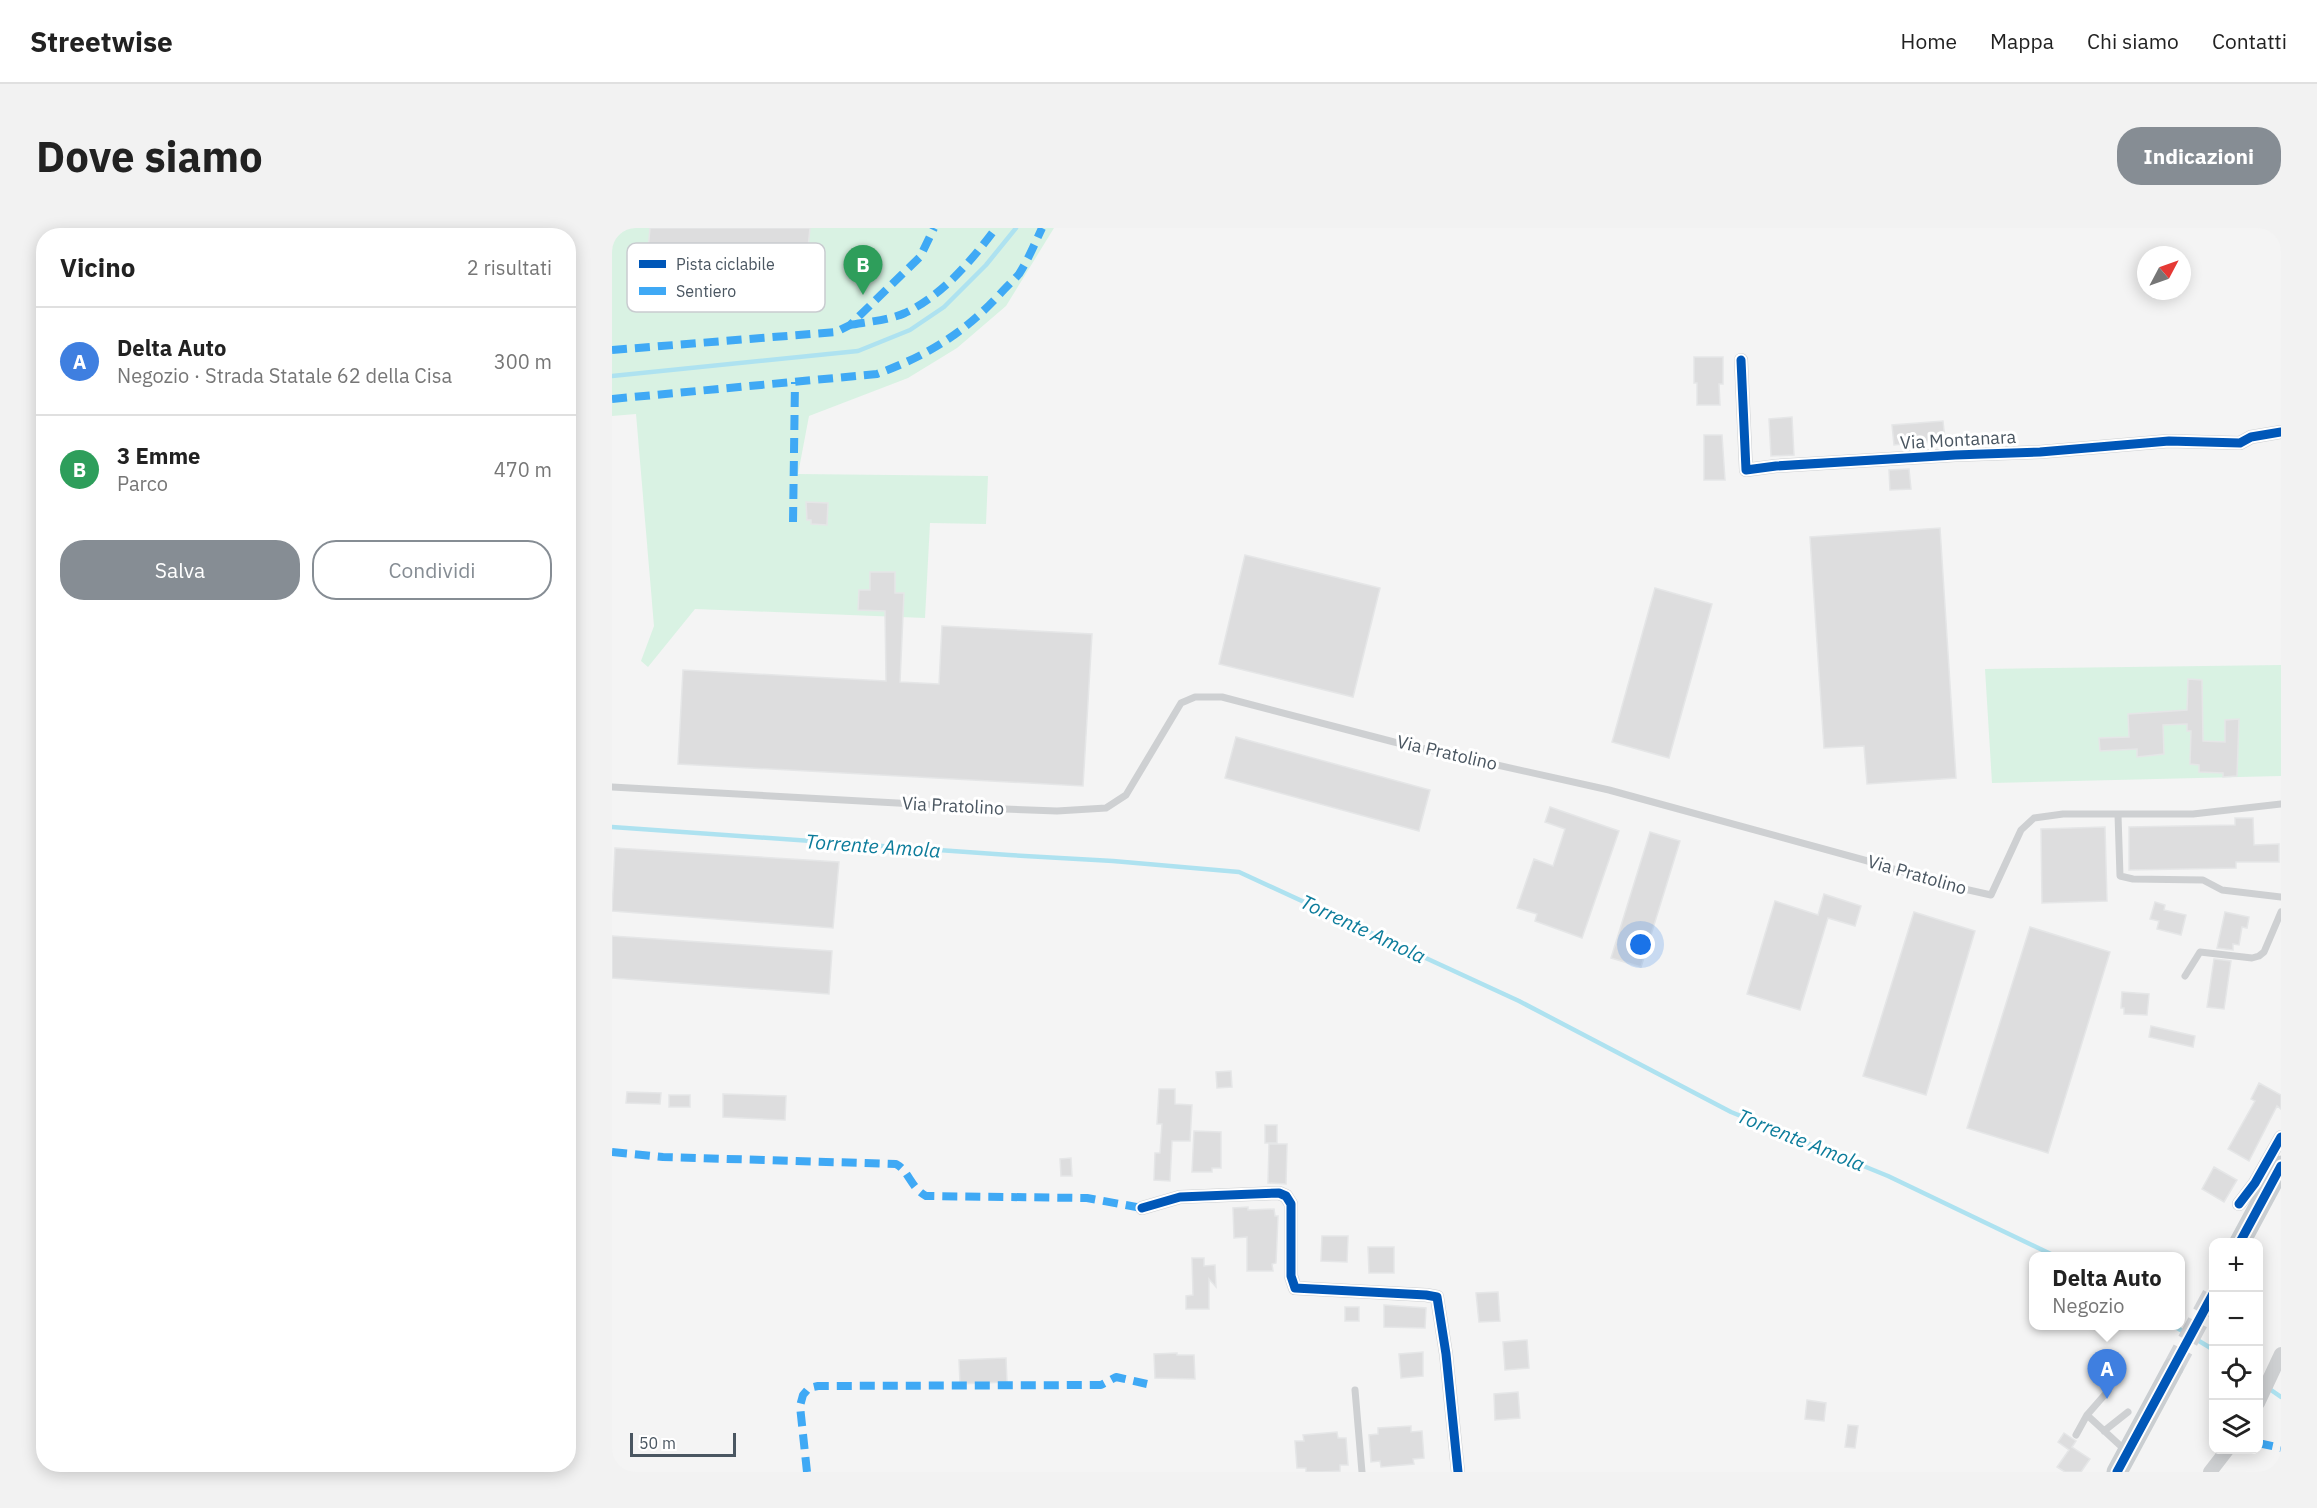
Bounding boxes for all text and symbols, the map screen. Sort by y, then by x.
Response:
text: Streetwise [30,23,173,60]
text: Home [1901,27,1957,55]
text: Mappa [1990,27,2054,55]
text: Chi siamo [2087,27,2179,55]
text: Contatti [2212,27,2287,55]
button: Indicazioni [2117,127,2281,185]
text: Dove siamo [36,129,263,184]
legend [627,243,825,312]
pin: B [844,245,882,295]
north arrow [2137,246,2191,300]
text: Vicino [60,250,135,284]
text: 2 risultati [467,254,552,281]
text: Pista ciclabile [676,254,775,274]
text: Sentiero [676,281,736,301]
text: Delta Auto [117,333,226,362]
text: A [73,348,86,375]
text: 300 m [494,348,552,375]
text: Negozio · Strada Statale 62 della Cisa [117,362,452,389]
street label: Via Montanara [1899,425,2017,454]
text: 3 Emme [117,441,200,470]
text: B [73,456,86,483]
text: 470 m [494,456,552,483]
text: Parco [117,470,168,497]
button: Salva [60,540,300,600]
button: Condividi [312,540,552,600]
street label: Via Pratolino [1395,730,1500,775]
street label: Via Pratolino [901,791,1005,820]
water label: Torrente Amola [805,827,942,864]
street label: Via Pratolino [1865,849,1969,900]
water label: Torrente Amola [1296,888,1430,969]
your location [1626,930,1655,959]
water label: Torrente Amola [1733,1102,1869,1177]
map controls [2209,1238,2263,1454]
button: + [2209,1238,2263,1292]
popup [2029,1252,2185,1330]
text: Delta Auto [2052,1263,2162,1292]
text: Negozio [2052,1292,2124,1319]
button: − [2209,1292,2263,1346]
button: locate [2209,1346,2263,1400]
pin: A [2088,1350,2126,1399]
button: layers [2209,1400,2263,1454]
scale bar [630,1430,736,1458]
text: 50 m [639,1433,676,1453]

